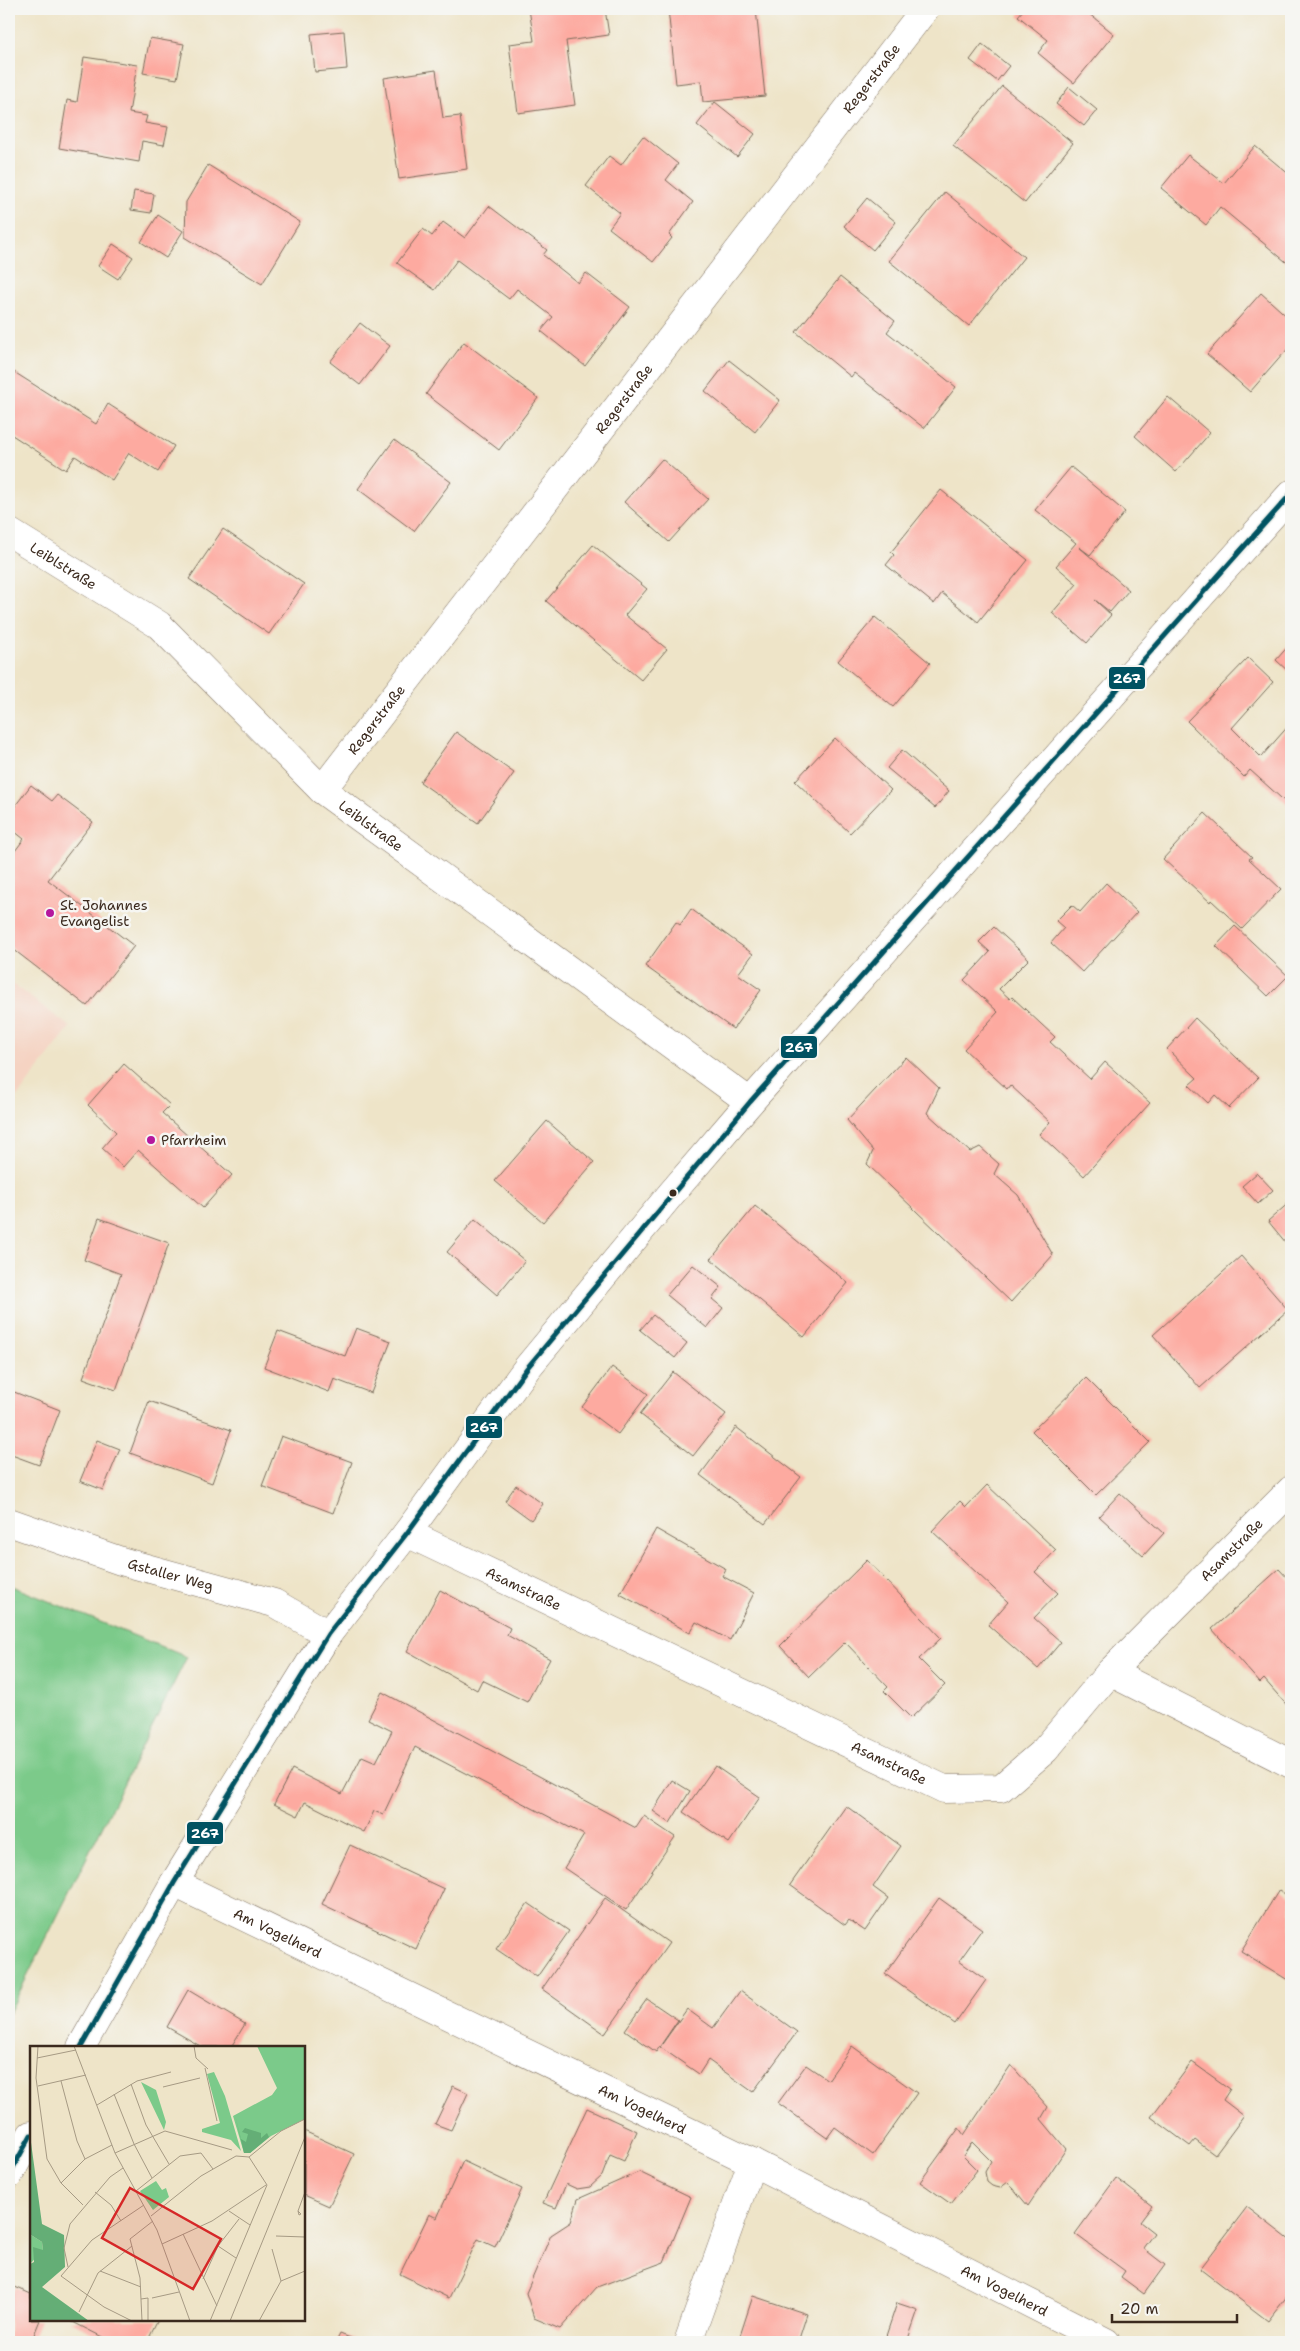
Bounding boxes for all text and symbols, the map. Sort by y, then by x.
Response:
street label: Regerstraße [839,40,904,117]
street label: Regerstraße [591,360,657,438]
street label: Leiblstraße [27,538,100,593]
line badge: 267 [1108,666,1146,690]
text: 267 [1113,669,1141,687]
street label: Regerstraße [344,681,409,758]
street label: Leiblstraße [335,796,407,855]
place label: St. Johannes Evangelist [60,896,148,930]
marker: St. Johannes Evangelist [44,907,56,919]
line badge: 267 [780,1035,818,1059]
text: 267 [785,1038,813,1056]
place label: Pfarrheim [161,1131,226,1149]
marker: Pfarrheim [145,1134,157,1146]
unlabelled marker [668,1188,678,1198]
line badge: 267 [465,1415,503,1439]
text: 267 [470,1418,498,1436]
street label: Asamstraße [1196,1514,1267,1585]
street label: Gstaller Weg [126,1554,216,1595]
street label: Asamstraße [483,1563,564,1614]
street label: Asamstraße [848,1737,930,1789]
line badge: 267 [186,1821,224,1845]
text: 267 [191,1824,219,1842]
street label: Am Vogelherd [231,1904,325,1962]
inset map [30,2046,305,2321]
street label: Am Vogelherd [595,2080,689,2138]
street label: Am Vogelherd [958,2261,1051,2320]
scale bar [1112,2291,1238,2323]
text: 20 m [1120,2299,1159,2319]

